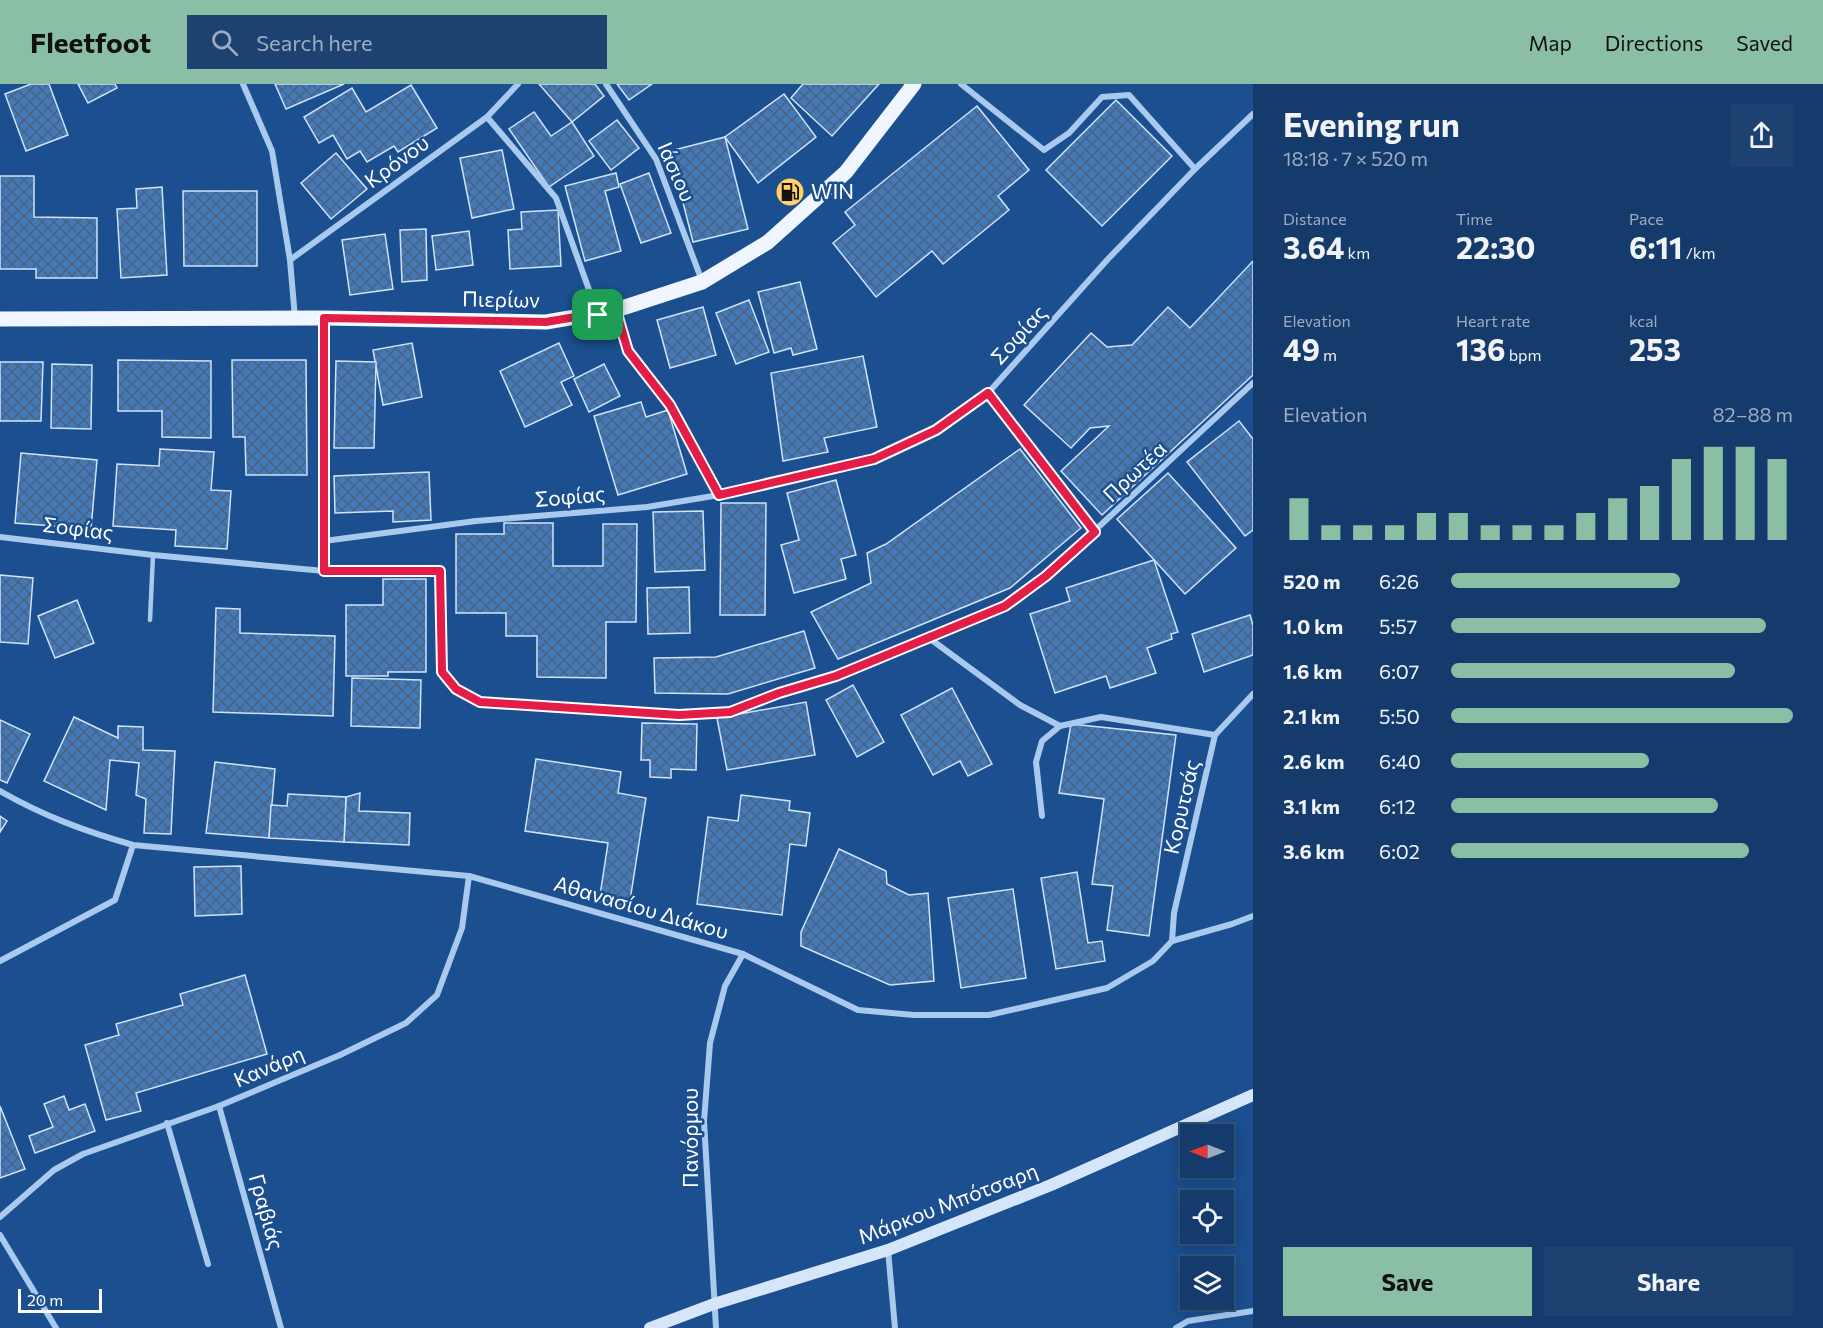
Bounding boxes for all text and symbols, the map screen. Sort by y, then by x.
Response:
search box [187,15,607,69]
text: Fleetfoot [30,25,151,59]
icon: search [208,26,241,59]
text: Search here [256,29,373,56]
text: Map [1529,30,1572,55]
text: Directions [1605,30,1703,55]
text: Saved [1736,30,1793,55]
text: Evening run [1283,103,1460,144]
button: share [1730,104,1793,167]
street label: Κρόνου [359,129,433,192]
street label: Ιάσιου [653,138,702,205]
text: 18:18 · 7 × 520 m [1283,146,1428,170]
fuel station icon: WIN [774,176,806,208]
place label: WIN [811,178,854,203]
text: Distance [1283,209,1347,228]
text: Time [1456,209,1493,228]
text: Pace [1629,209,1664,228]
text: 3.64 [1283,228,1345,265]
text: 22:30 [1456,228,1536,265]
text: 6:11 [1629,228,1683,265]
text: km [1345,243,1370,262]
text: /km [1683,243,1715,262]
street label: Πιερίων [462,285,540,312]
pin [572,289,623,340]
icon: arrive [581,298,614,331]
street label: Σοφίας [985,299,1051,369]
text: Elevation [1283,311,1351,330]
text: Heart rate [1456,311,1530,330]
text: kcal [1629,311,1658,330]
text: 49 [1283,330,1320,367]
text: 136 [1456,330,1506,367]
text: 253 [1629,330,1681,367]
text: m [1320,345,1337,364]
text: bpm [1506,345,1542,364]
text: Elevation [1283,402,1368,426]
text: 82–88 m [1712,402,1793,426]
street label: Πρωτέα [1097,435,1171,506]
street label: Σοφίας [534,480,606,511]
street label: Σοφίας [42,511,115,544]
text: 520 m [1283,569,1340,593]
text: 6:26 [1379,569,1419,593]
text: 1.0 km [1283,614,1343,638]
text: 5:57 [1379,614,1417,638]
text: 1.6 km [1283,659,1342,683]
text: 6:07 [1379,659,1419,683]
text: 2.1 km [1283,704,1340,728]
text: 5:50 [1379,704,1420,728]
text: 2.6 km [1283,749,1344,773]
text: 6:40 [1379,749,1421,773]
street label: Κορυτσάς [1158,757,1204,856]
text: 3.1 km [1283,794,1340,818]
text: 6:12 [1379,794,1416,818]
text: 3.6 km [1283,839,1344,863]
text: 6:02 [1379,839,1420,863]
street label: Αθανασίου Διάκου [551,870,732,943]
street label: Κανάρη [229,1040,307,1092]
street label: Πανόρμου [677,1088,702,1188]
north arrow [1180,1124,1234,1178]
map controls [1180,1124,1234,1310]
street label: Μάρκου Μπότσαρη [854,1157,1041,1248]
street label: Γραβιάς [245,1171,290,1252]
button: locate [1180,1190,1234,1244]
button: Save [1283,1247,1532,1316]
button: Share [1544,1247,1793,1316]
button: layers [1180,1256,1234,1310]
scale bar [18,1286,102,1314]
text: 20 m [27,1290,63,1309]

